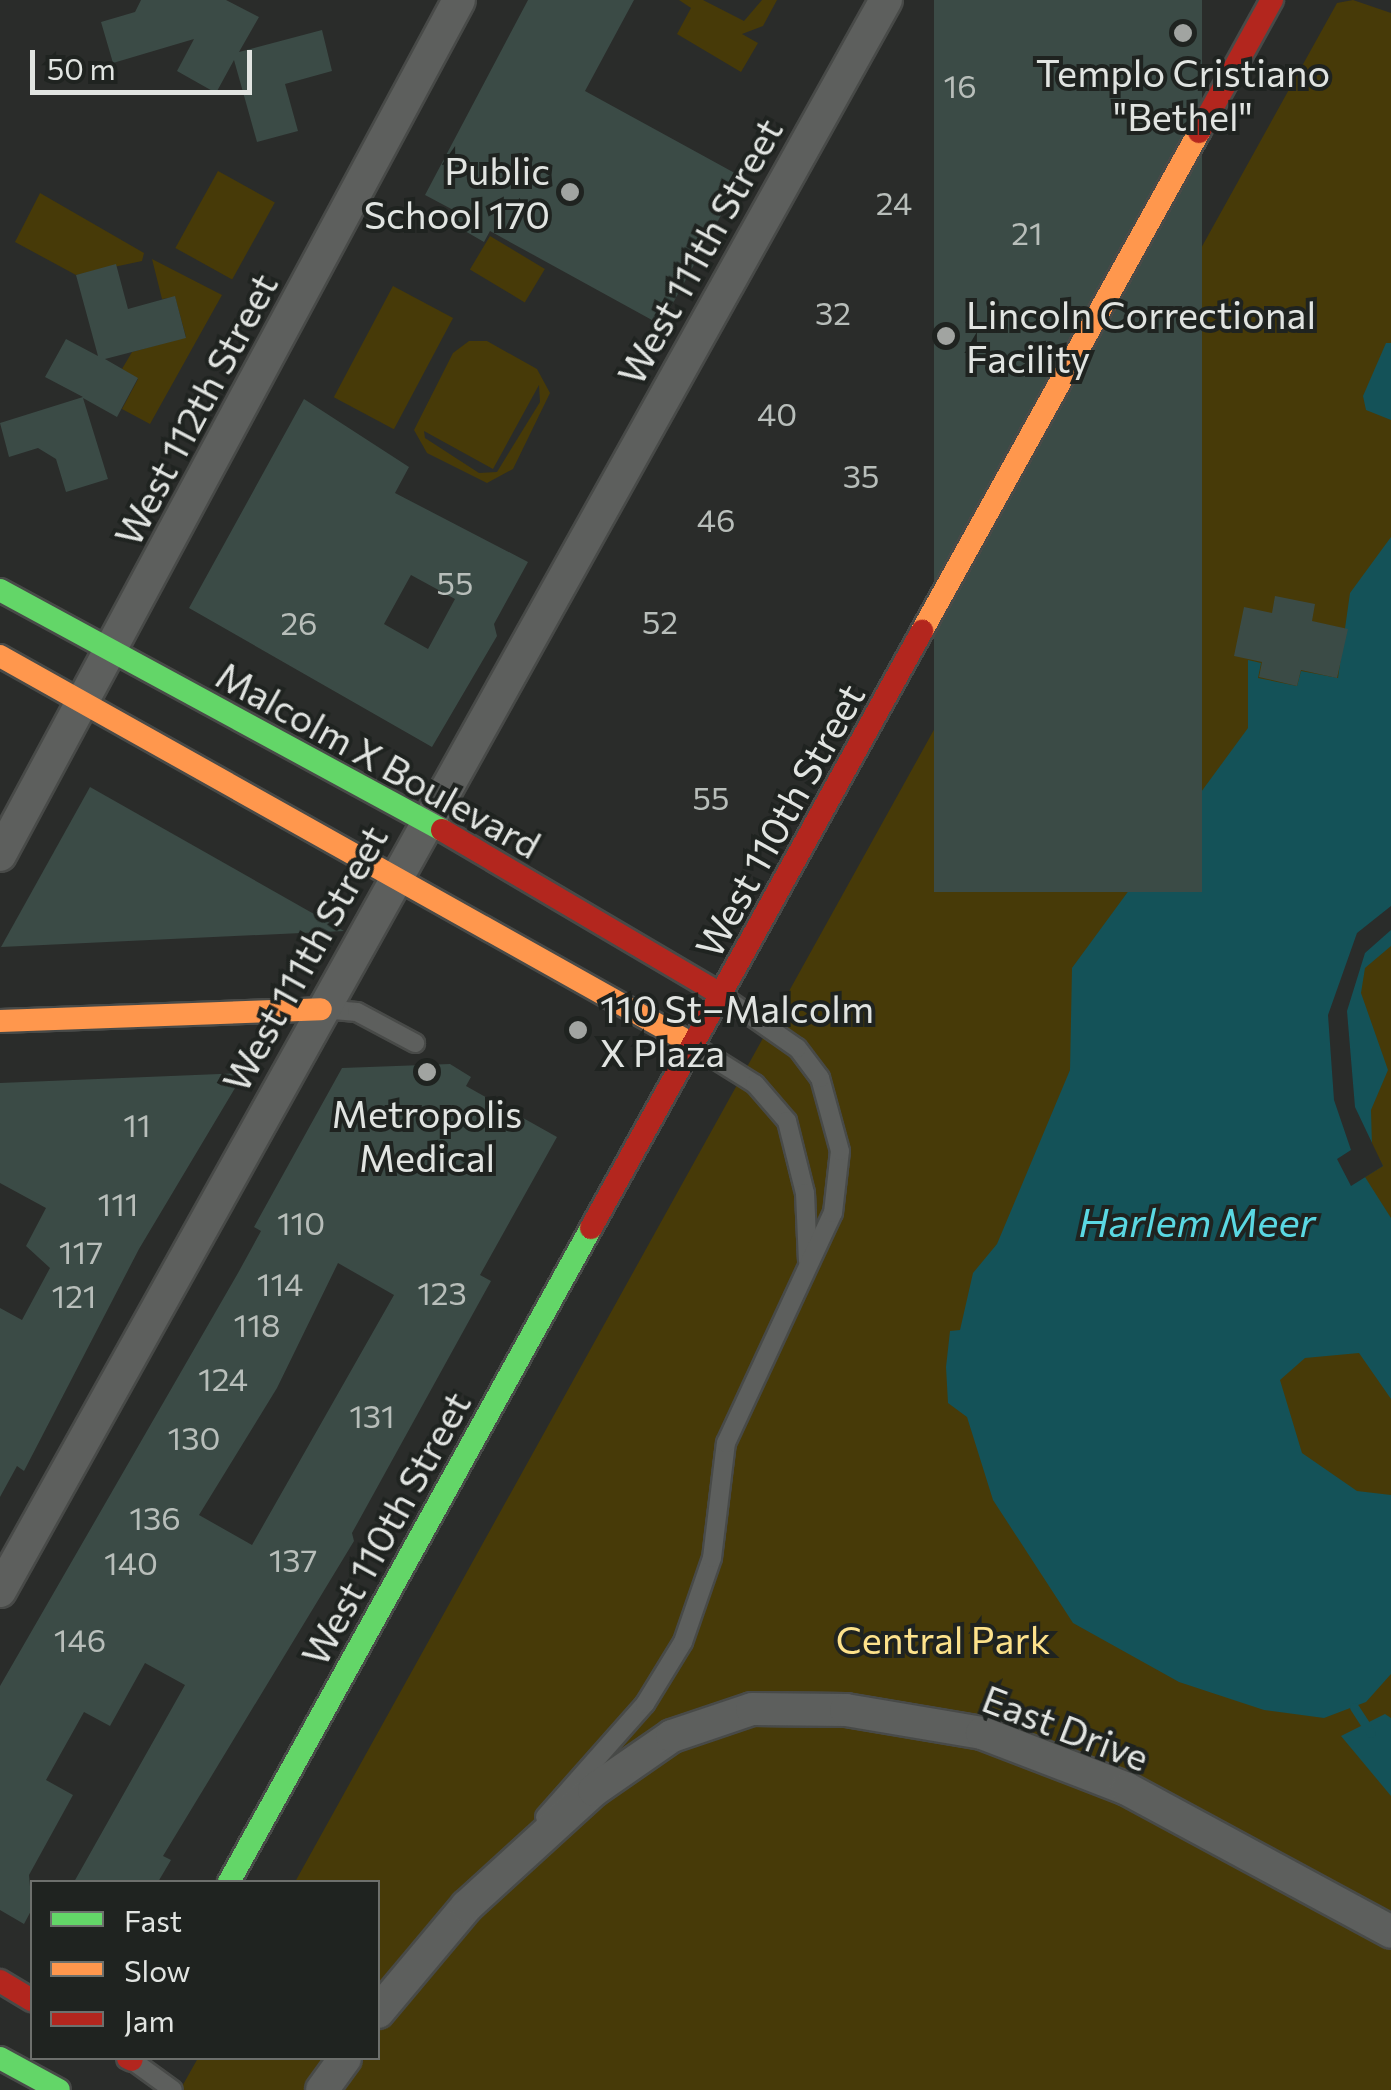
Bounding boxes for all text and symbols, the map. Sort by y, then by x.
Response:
marker: Templo Cristiano "Bethel" [1172,22,1194,44]
scale bar [35,30,258,92]
text: 50 m [47,49,116,86]
place label: Templo Cristiano "Bethel" [1036,49,1330,138]
house number: 16 [943,66,977,104]
street label: West 111th Street [607,110,791,392]
place label: Public School 170 [364,147,550,236]
marker: Public School 170 [559,181,581,203]
house number: 24 [876,183,912,221]
house number: 21 [1011,213,1043,251]
street label: West 112th Street [104,265,286,553]
place label: Lincoln Correctional Facility [966,291,1316,380]
house number: 32 [815,293,851,331]
marker: Lincoln Correctional Facility [935,325,957,347]
house number: 40 [757,394,797,432]
house number: 35 [843,456,879,494]
house number: 46 [697,500,735,538]
house number: 55 [437,563,473,601]
house number: 52 [642,602,678,640]
house number: 26 [280,603,318,641]
street label: Malcolm X Boulevard [209,651,549,867]
street label: West 110th Street [685,675,873,965]
house number: 55 [693,778,729,816]
street label: West 111th Street [212,817,396,1099]
place label: 110 St–Malcolm X Plaza [600,985,874,1074]
marker: 110 St–Malcolm X Plaza [565,1017,591,1043]
marker: Metropolis Medical [414,1059,440,1085]
place label: Metropolis Medical [332,1090,522,1180]
house number: 11 [123,1105,151,1143]
house number: 111 [97,1184,139,1222]
water label: Harlem Meer [1078,1197,1316,1245]
house number: 110 [277,1203,325,1241]
house number: 117 [59,1232,103,1270]
house number: 114 [257,1264,303,1302]
house number: 123 [417,1273,467,1311]
house number: 121 [51,1276,97,1314]
house number: 118 [234,1305,280,1343]
house number: 124 [198,1359,248,1397]
street label: West 110th Street [291,1383,479,1673]
house number: 131 [349,1396,395,1434]
house number: 130 [168,1418,220,1456]
house number: 136 [129,1498,181,1536]
house number: 137 [269,1540,317,1578]
house number: 140 [104,1543,158,1581]
park label: Central Park [836,1616,1050,1662]
house number: 146 [54,1620,106,1658]
street label: East Drive [976,1674,1156,1780]
legend [30,1880,380,2060]
text: Fast [124,1901,182,1938]
text: Slow [124,1951,191,1988]
text: Jam [124,2001,175,2038]

